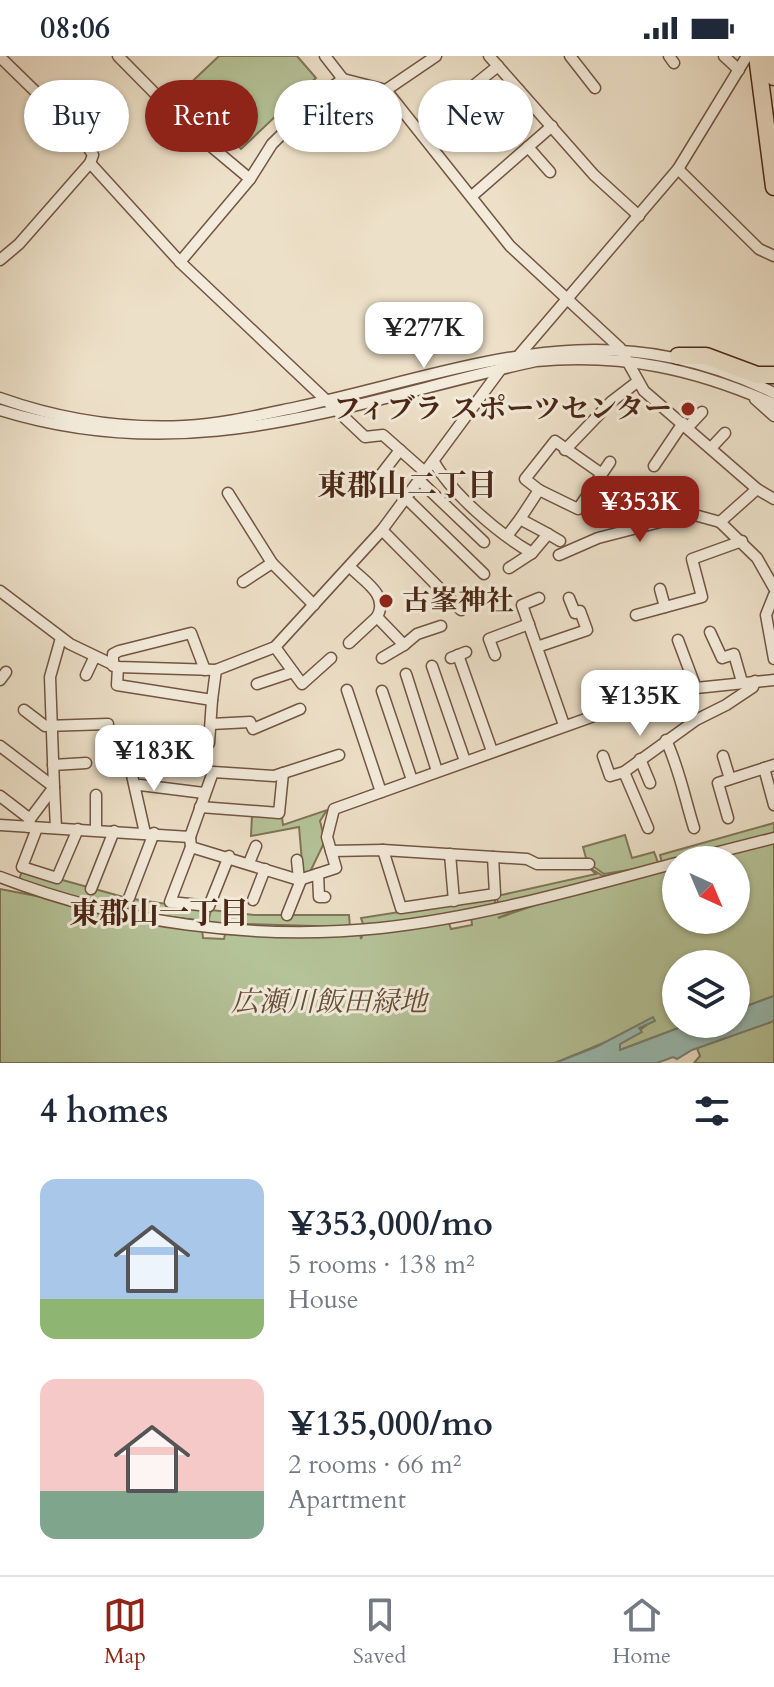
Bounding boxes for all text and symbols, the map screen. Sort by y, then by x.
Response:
text: 08:06 [40,8,110,49]
chip: Buy [24,80,129,152]
chip: Rent [145,80,258,152]
chip: Filters [274,80,402,152]
chip: New [418,80,533,152]
pin: ¥277K [368,302,480,370]
text: ¥277K [383,310,465,345]
place label: フィブラ スポーツセンター [333,390,672,428]
marker: フィブラ スポーツセンター [679,400,697,418]
district label: 東郡山二丁目 [317,465,497,506]
pin: ¥353K [584,476,696,544]
text: ¥353K [599,484,681,519]
place label: 古峯神社 [402,582,514,620]
marker: 古峯神社 [377,592,395,610]
pin: ¥135K [584,670,696,738]
text: ¥135K [599,678,681,713]
pin: ¥183K [98,725,210,793]
text: ¥183K [113,733,195,768]
north arrow [662,846,750,934]
map controls [662,846,750,1038]
district label: 東郡山一丁目 [69,893,249,934]
button: layers [662,950,750,1038]
park label: 広瀬川飯田緑地 [231,983,430,1021]
text: 4 homes [40,1088,168,1134]
icon: filters [690,1089,734,1133]
text: ¥353,000/mo [288,1201,493,1247]
icon: home [104,1211,200,1307]
text: 5 rooms · 138 m² [288,1247,475,1282]
text: House [288,1282,359,1317]
text: ¥135,000/mo [288,1401,493,1447]
icon: home [104,1411,200,1507]
text: 2 rooms · 66 m² [288,1447,461,1482]
text: Apartment [288,1482,406,1517]
tab: Map [103,1593,147,1671]
tab: Saved [353,1593,406,1671]
tab: Home [612,1593,671,1671]

